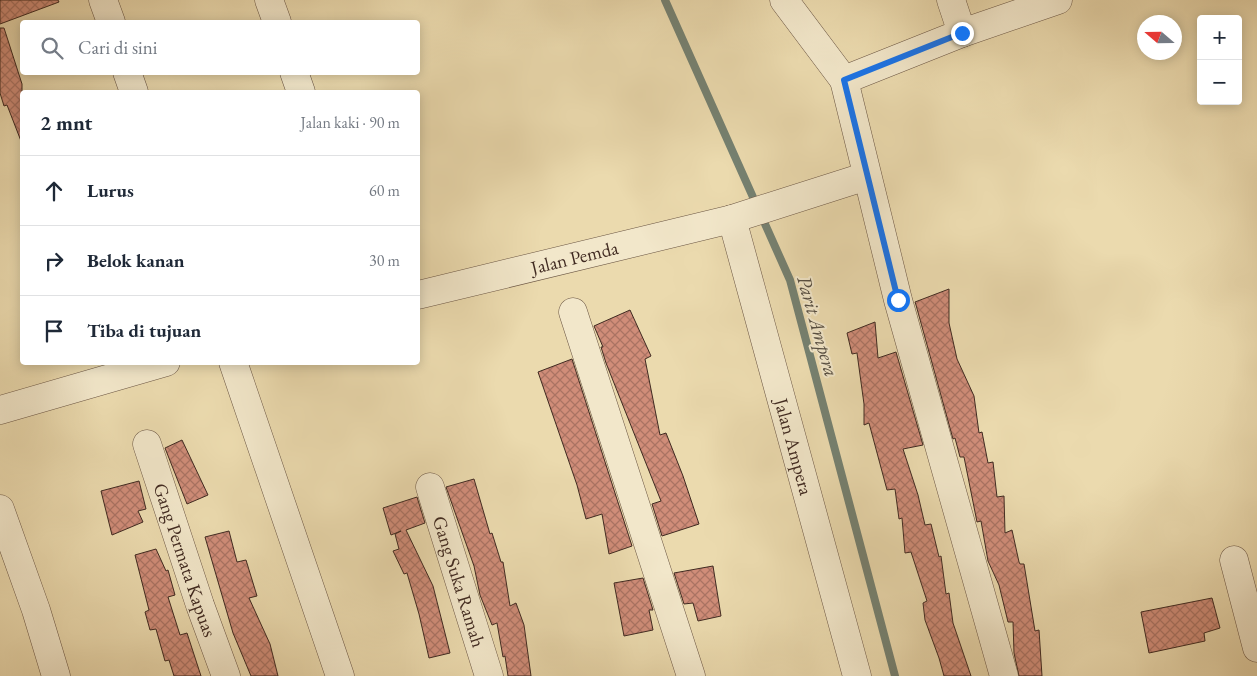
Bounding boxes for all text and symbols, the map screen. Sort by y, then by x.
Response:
north arrow [1137,15,1182,60]
map controls [1197,15,1242,105]
button: + [1197,15,1242,60]
search box [20,20,420,75]
route end [951,22,974,45]
icon: search [38,34,66,62]
text: Cari di sini [78,35,157,60]
button: − [1197,60,1242,105]
text: 2 mnt [40,109,92,136]
text: Jalan kaki · 90 m [300,112,400,133]
icon: ahead [40,177,68,205]
text: Lurus [87,178,134,203]
text: 60 m [369,180,400,201]
street label: Jalan Pemda [526,234,621,280]
icon: right [40,247,68,275]
text: Belok kanan [87,248,185,273]
text: 30 m [369,250,400,271]
water label: Parit Ampera [791,272,845,380]
route start [887,289,910,312]
icon: arrive [40,317,68,345]
text: Tiba di tujuan [87,318,201,343]
street label: Jalan Ampera [769,394,820,498]
street label: Gang Permata Kapuas [148,480,223,640]
street label: Gang Suka Ramah [427,513,492,650]

